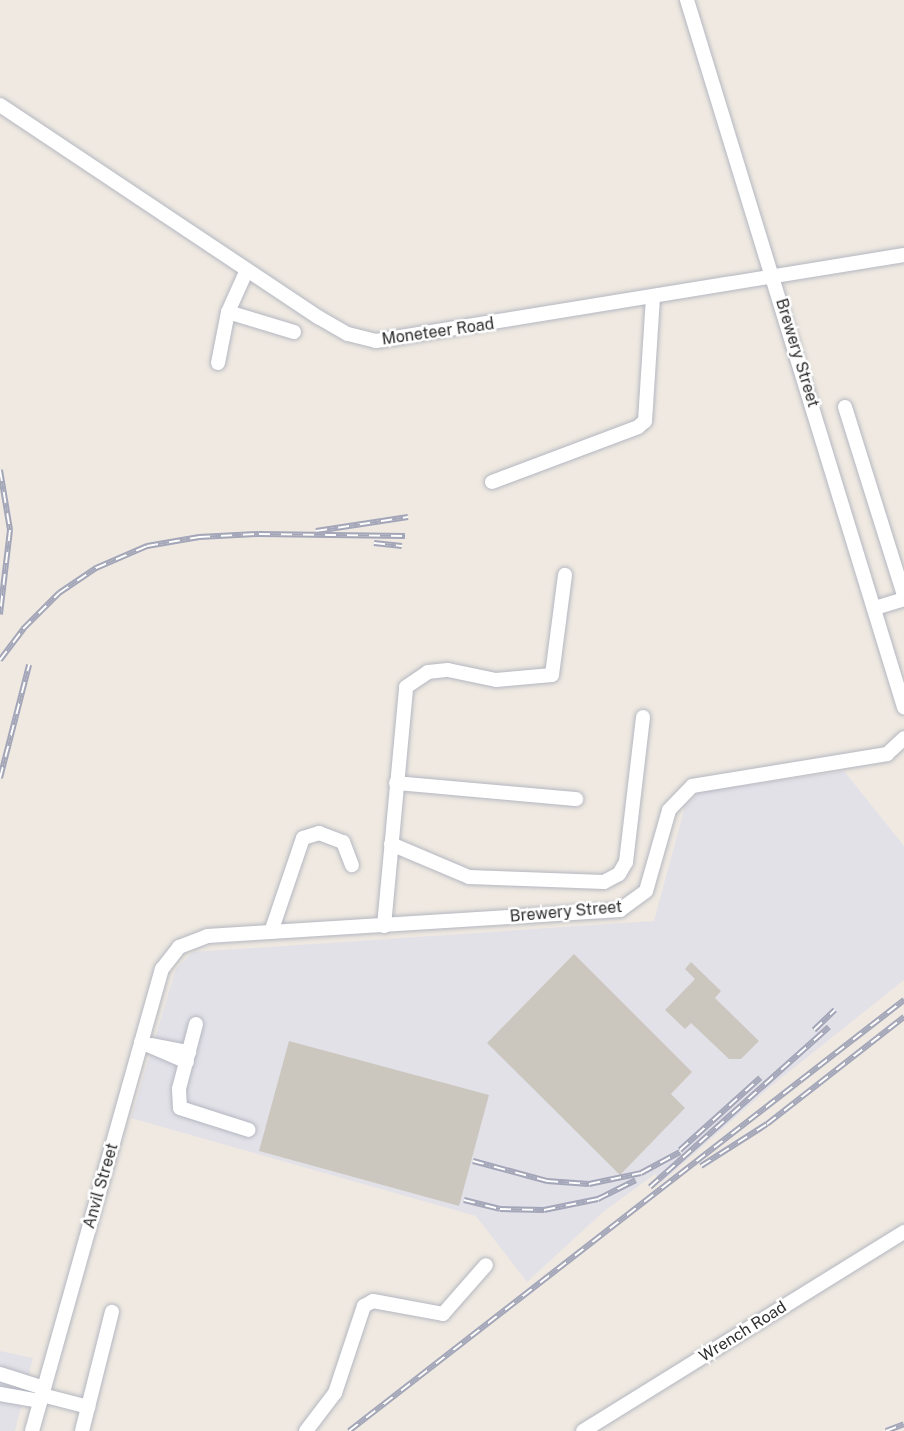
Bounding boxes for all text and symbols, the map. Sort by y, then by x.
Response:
street label: Brewery Street [771,296,823,410]
street label: Moneteer Road [381,315,495,349]
street label: Brewery Street [509,898,623,926]
street label: Anvil Street [80,1141,122,1231]
street label: Wrench Road [696,1298,790,1366]

